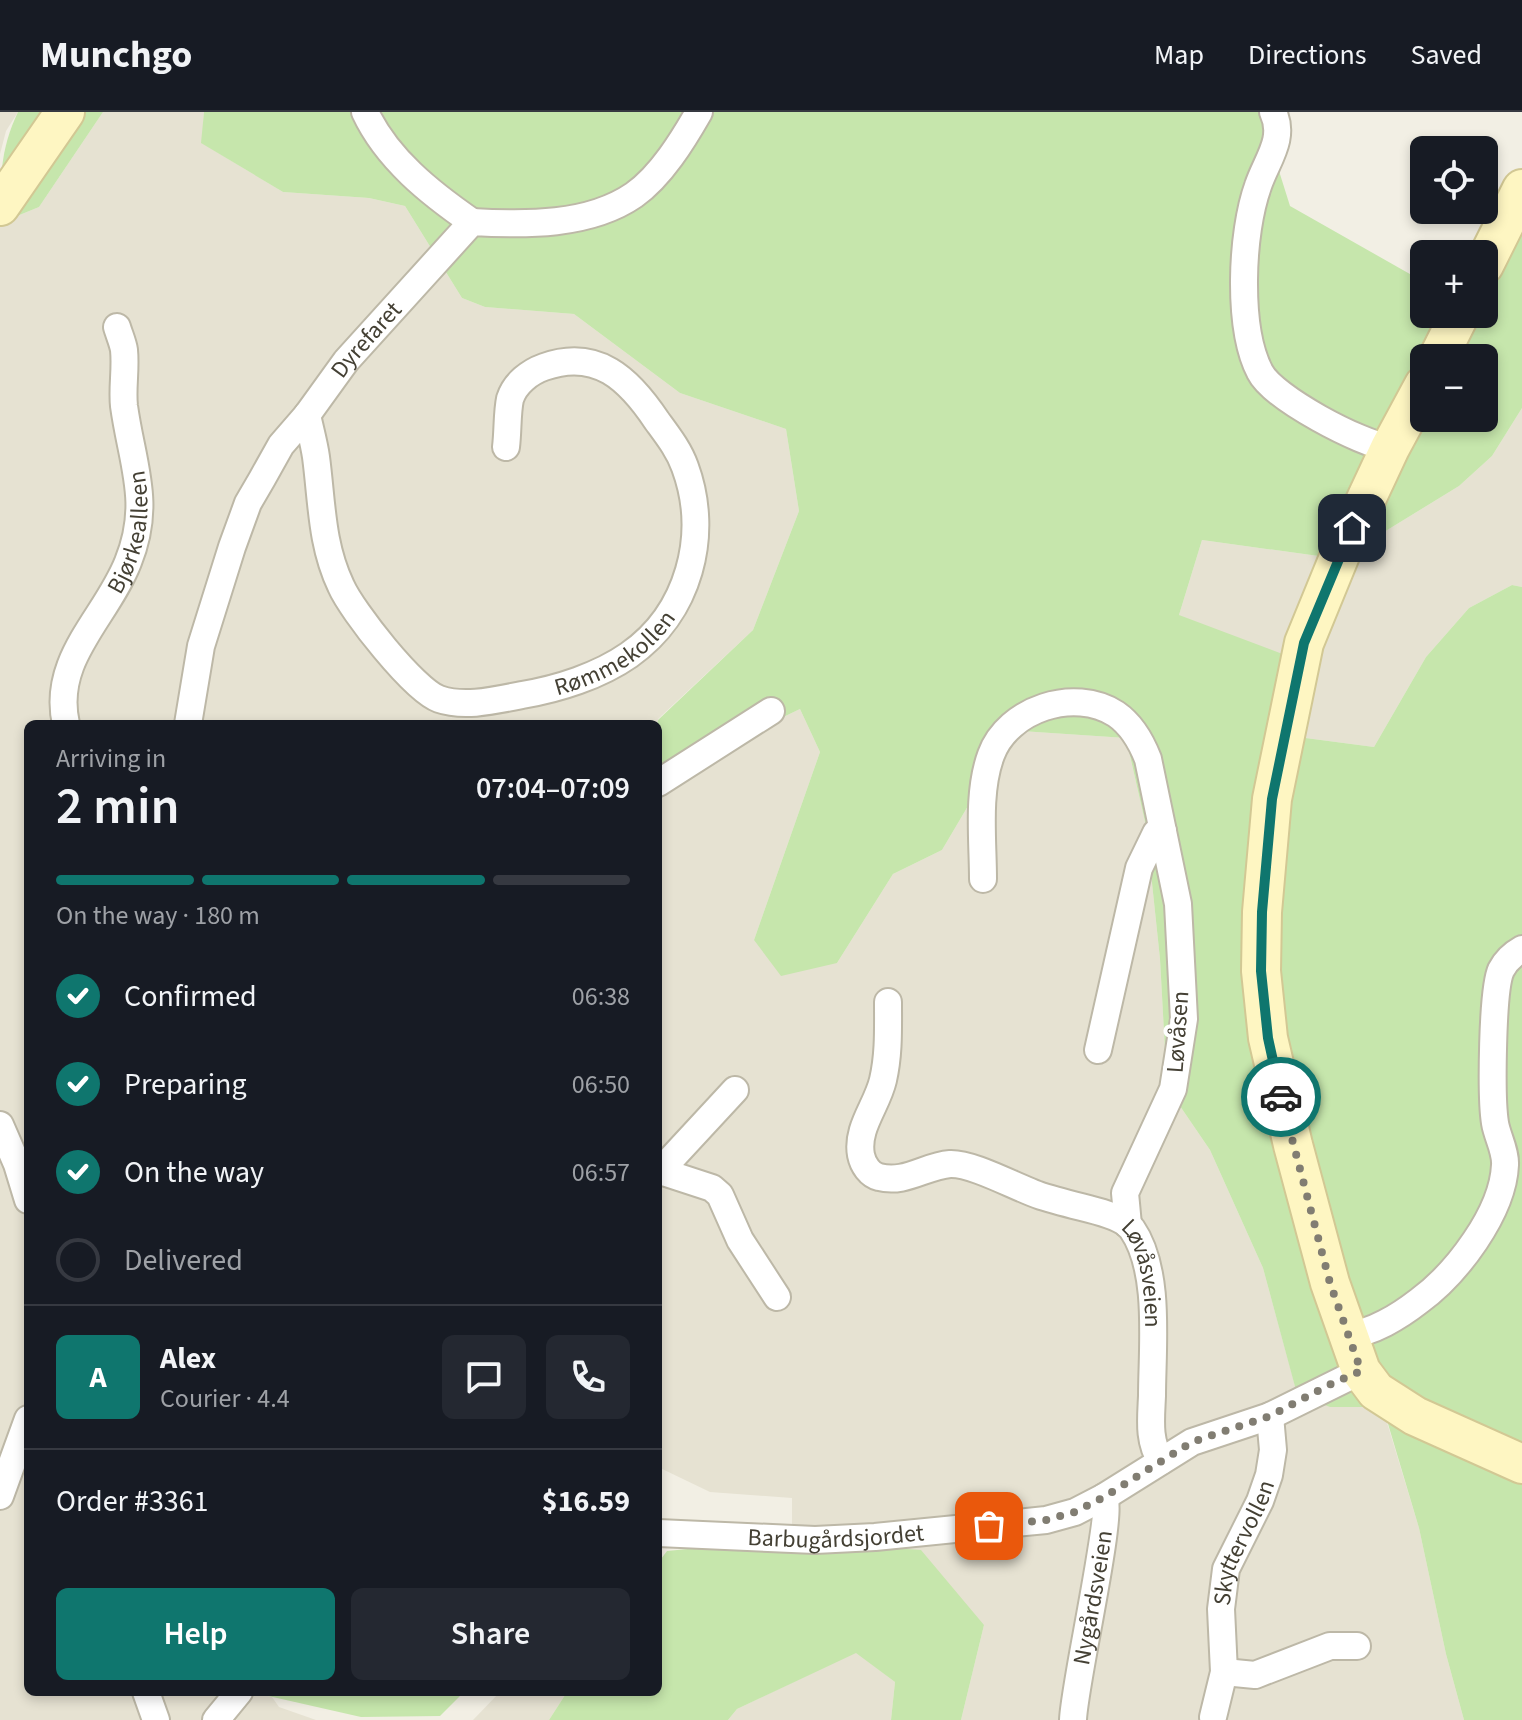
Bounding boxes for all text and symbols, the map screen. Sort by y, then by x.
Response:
text: Munchgo [40,28,192,82]
text: Map [1154,35,1204,75]
text: Directions [1248,35,1367,75]
text: Saved [1411,35,1482,75]
map controls [1410,136,1498,432]
button: locate [1410,136,1498,224]
button: + [1410,240,1498,328]
street label: Dyrefaret [322,293,410,385]
button: − [1410,344,1498,432]
street label: Bjørkealleen [98,468,157,600]
pin [1318,494,1386,562]
icon: home [1330,506,1374,550]
street label: Rømmekollen [550,603,684,705]
text: Arriving in [56,740,166,777]
text: 07:04–07:09 [476,767,630,810]
text: 2 min [56,770,180,844]
text: On the way · 180 m [56,897,260,934]
icon: check [56,974,100,1018]
text: Confirmed [124,975,257,1018]
text: 06:38 [572,978,630,1015]
street label: Løvåsen [1158,990,1198,1074]
courier [1241,1057,1321,1137]
icon: check [56,1062,100,1106]
text: Preparing [124,1063,247,1106]
text: 06:50 [572,1066,630,1103]
icon: car [1259,1075,1303,1119]
icon: check [56,1150,100,1194]
text: On the way [124,1151,264,1194]
text: 06:57 [572,1154,630,1191]
street label: Løvåsveien [1113,1210,1171,1328]
text: Delivered [124,1239,243,1282]
button: chat [442,1335,526,1419]
button: phone [546,1335,630,1419]
text: Alex [160,1337,216,1380]
text: A [89,1356,107,1399]
text: Courier · 4.4 [160,1380,290,1417]
street label: Skyttervollen [1204,1475,1283,1607]
text: Order #3361 [56,1480,209,1523]
text: $16.59 [542,1480,630,1523]
pin [955,1492,1023,1560]
icon: bag [967,1504,1011,1548]
street label: Barbugårdsjordet [747,1515,925,1558]
street label: Nygårdsveien [1064,1528,1121,1668]
button: Help [56,1588,335,1680]
button: Share [351,1588,630,1680]

